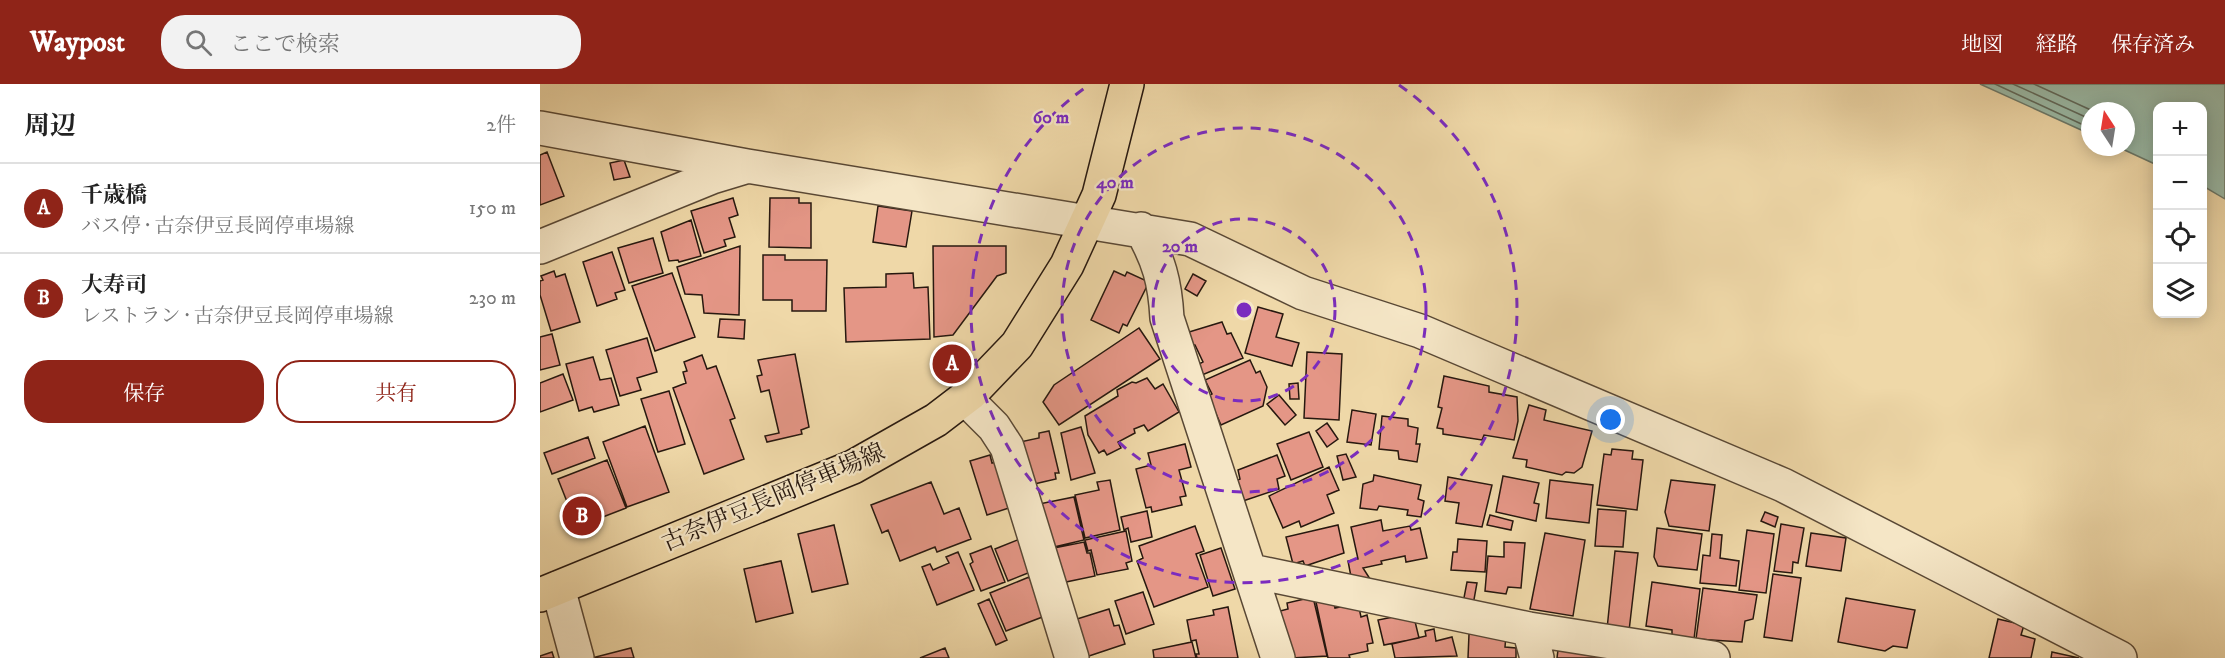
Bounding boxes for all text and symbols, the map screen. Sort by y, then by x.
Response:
search box [161,15,581,69]
text: Waypost [30,25,125,60]
icon: search [182,26,215,59]
text: ここで検索 [230,31,340,58]
text: 地図 [1961,32,2003,58]
text: 経路 [2036,32,2078,58]
text: 保存済み [2111,32,2195,58]
north arrow [2081,102,2135,156]
map controls [2153,102,2207,318]
button: + [2153,102,2207,156]
text: 60 m [1033,107,1070,129]
text: 周辺 [24,110,76,143]
text: 2件 [486,113,516,138]
button: − [2153,156,2207,210]
text: 40 m [1095,172,1134,194]
text: 千歳橋 [81,182,147,209]
text: A [37,196,50,221]
text: 150 m [469,196,516,221]
button: locate [2153,210,2207,264]
text: バス停 · 古奈伊豆長岡停車場線 [81,214,354,239]
text: 20 m [1162,236,1198,258]
button: layers [2153,264,2207,318]
text: 大寿司 [81,272,147,299]
text: B [37,286,50,311]
text: 230 m [469,286,516,311]
centre of rings [1234,300,1254,320]
text: レストラン · 古奈伊豆長岡停車場線 [81,304,394,329]
pin: A [932,342,972,386]
button: 保存 [24,360,264,423]
button: 共有 [276,360,516,423]
your location [1596,405,1625,434]
street label: 古奈伊豆長岡停車場線 [657,437,890,559]
pin: B [562,494,602,538]

